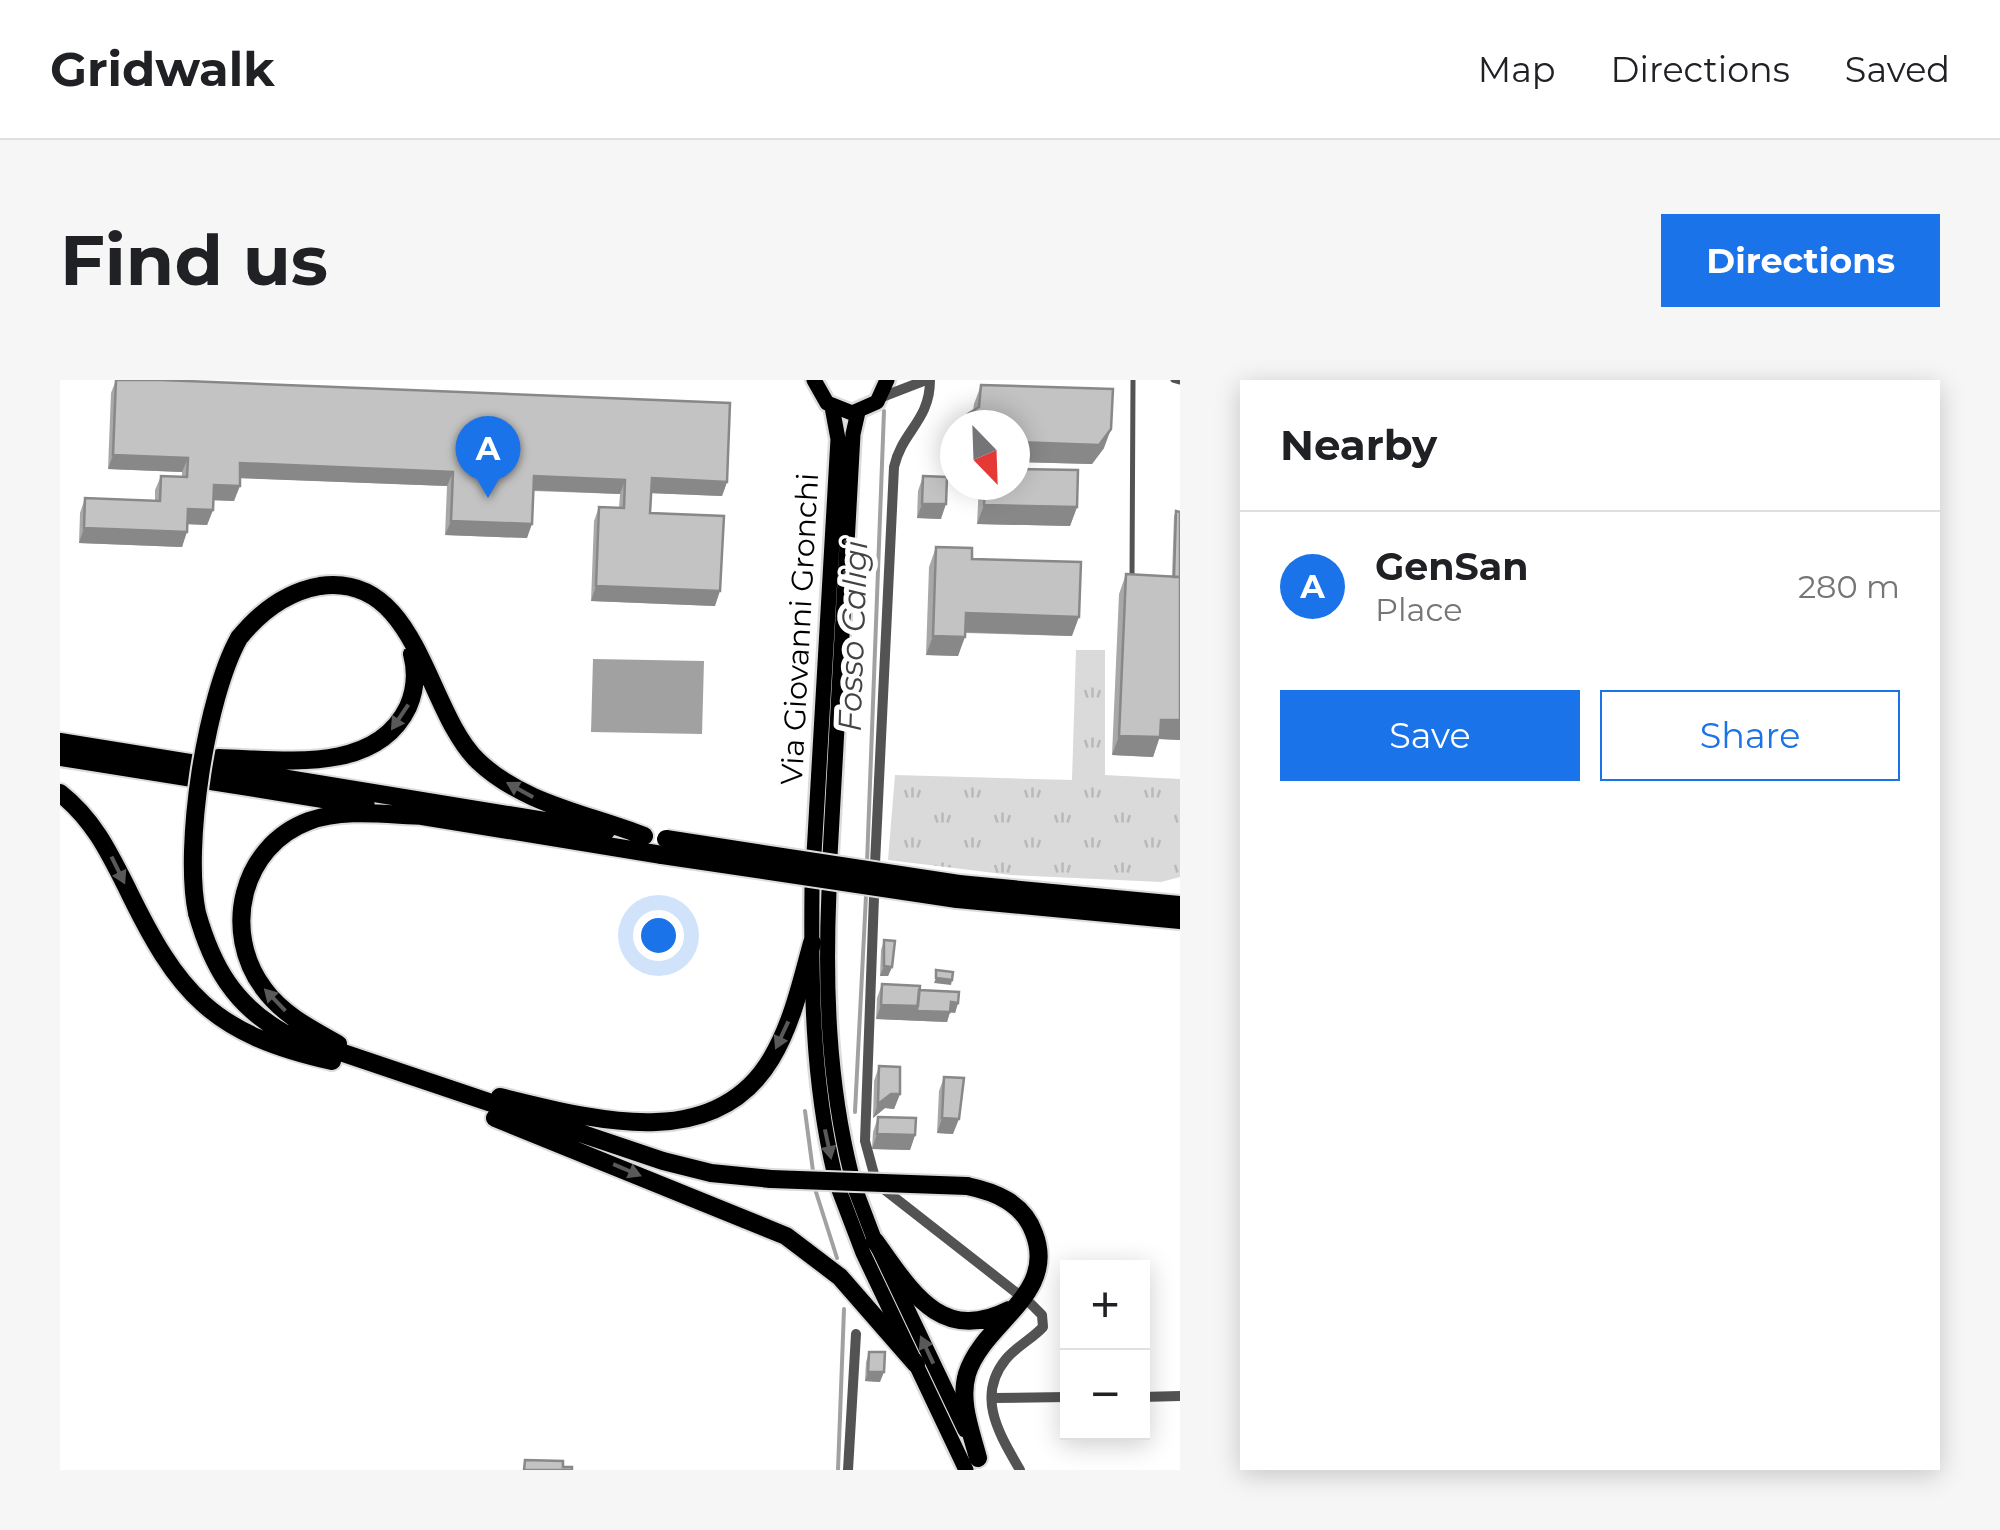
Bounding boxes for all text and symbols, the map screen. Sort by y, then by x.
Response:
text: Gridwalk [50,40,275,98]
text: Map [1478,48,1556,91]
text: Directions [1611,48,1790,91]
text: Saved [1845,48,1950,91]
button: Directions [1661,214,1940,307]
text: Find us [60,217,328,303]
north arrow [940,410,1030,500]
pin: A [456,416,520,498]
text: Nearby [1280,419,1437,471]
street label: Via Giovanni Gronchi [773,472,826,786]
water label: Fosso Caligi [830,539,875,732]
text: GenSan [1375,543,1528,590]
text: A [1300,567,1325,606]
text: 280 m [1798,567,1900,606]
text: Place [1375,590,1463,629]
button: Save [1280,690,1580,781]
button: Share [1600,690,1900,781]
one-way arrow [391,703,410,730]
one-way arrow [506,782,534,799]
one-way arrow [109,856,126,885]
your location [633,910,684,961]
one-way arrow [264,989,287,1013]
one-way arrow [774,1021,791,1050]
one-way arrow [821,1129,836,1160]
one-way arrow [612,1162,642,1178]
map controls [1060,1260,1150,1440]
button: + [1060,1260,1150,1350]
one-way arrow [919,1335,936,1364]
button: − [1060,1350,1150,1440]

